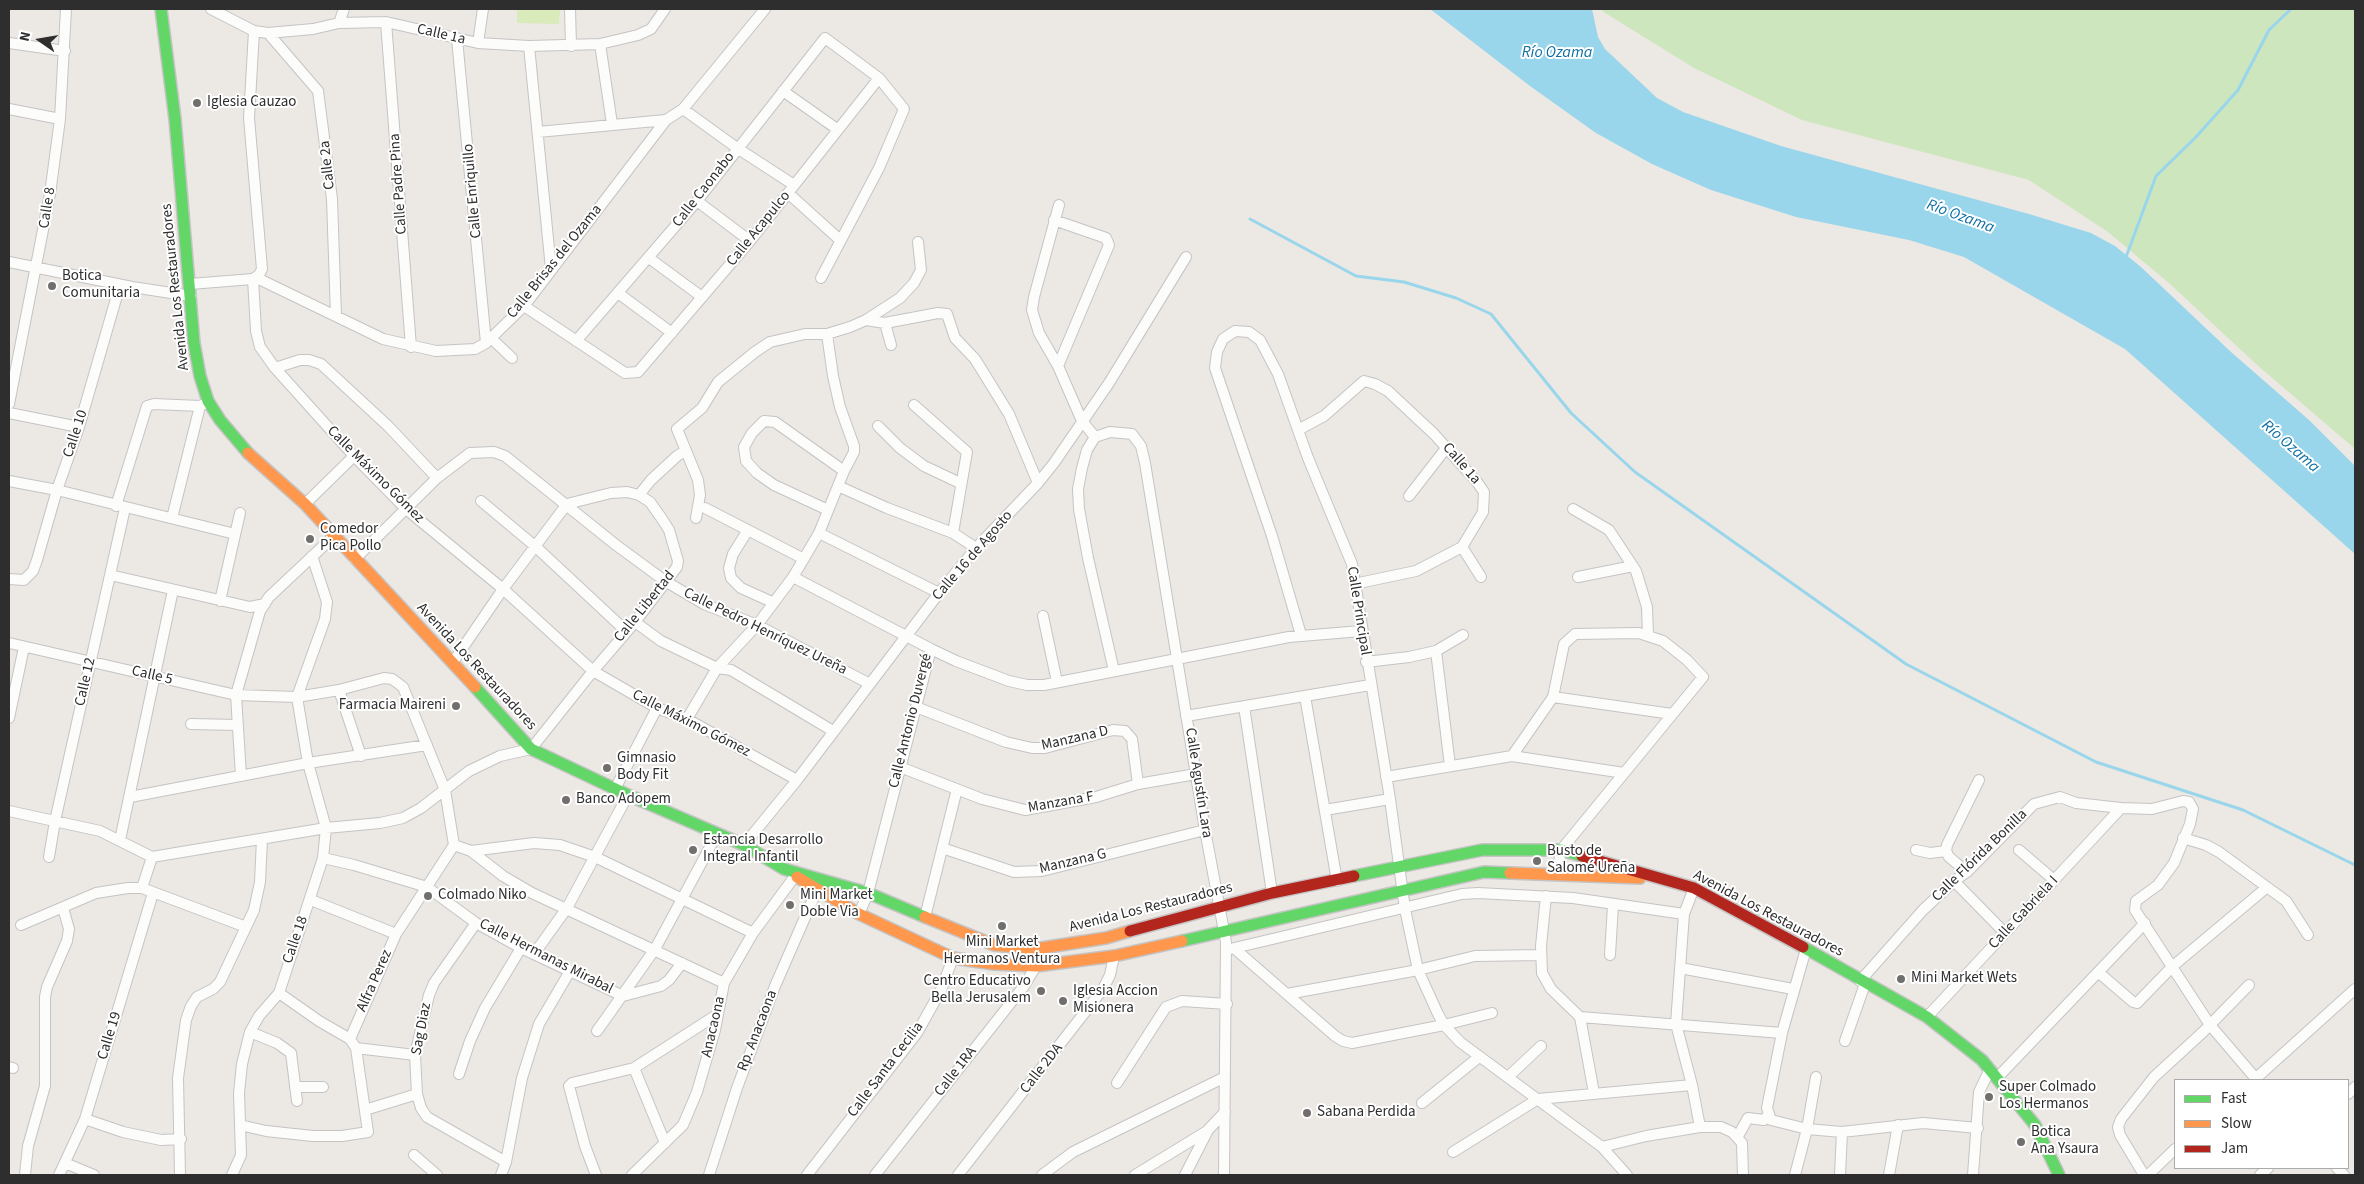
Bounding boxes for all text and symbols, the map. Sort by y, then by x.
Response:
north arrow [15,15,65,65]
street label: Calle 1a [415,21,467,49]
text: N [15,30,36,43]
water label: Río Ozama [1522,43,1592,63]
place label: Iglesia Cauzao [207,94,296,112]
marker: Iglesia Cauzao [191,97,203,109]
street label: Calle Padre Pina [386,133,412,235]
street label: Calle 2a [316,140,340,190]
street label: Calle Enriquillo [460,143,486,239]
street label: Calle Caonabo [669,149,739,231]
street label: Calle 8 [36,186,60,230]
street label: Calle Acapulco [723,188,795,270]
water label: Río Ozama [1924,196,1996,238]
street label: Calle Brisas del Ozama [504,202,606,322]
street label: Avenida Los Restauradores [158,203,194,371]
place label: Botica Comunitaria [62,268,140,303]
marker: Botica Comunitaria [46,280,58,292]
street label: Calle 10 [60,408,92,460]
water label: Río Ozama [2257,417,2323,477]
street label: Calle Máximo Gómez [323,423,427,527]
street label: Calle 1a [1438,440,1484,488]
street label: Calle 16 de Agosto [929,507,1017,605]
place label: Comedor Pica Pollo [320,521,381,556]
marker: Comedor Pica Pollo [304,533,316,545]
street label: Calle Principal [1342,565,1374,657]
street label: Calle Libertad [611,568,679,646]
street label: Calle Pedro Henríquez Ureña [680,584,850,680]
street label: Avenida Los Restauradores [412,600,540,734]
street label: Calle Antonio Duvergé [886,652,936,790]
street label: Calle 12 [72,656,100,708]
street label: Calle 5 [130,663,174,689]
street label: Calle Máximo Gómez [629,686,753,762]
place label: Farmacia Maireni [339,697,446,715]
marker: Farmacia Maireni [450,700,462,712]
street label: Manzana D [1040,723,1110,755]
street label: Calle Agustín Lara [1180,727,1216,839]
place label: Gimnasio Body Fit [617,750,676,785]
marker: Gimnasio Body Fit [601,762,613,774]
street label: Manzana F [1027,788,1095,818]
place label: Banco Adopem [576,791,671,809]
marker: Banco Adopem [560,794,572,806]
street label: Calle Flórida Bonilla [1929,806,2031,906]
place label: Estancia Desarrollo Integral Infantil [703,832,823,867]
place label: Busto de Salomé Ureña [1547,843,1635,878]
marker: Estancia Desarrollo Integral Infantil [687,844,699,856]
street label: Manzana G [1038,846,1108,878]
marker: Busto de Salomé Ureña [1531,855,1543,867]
street label: Avenida Los Restauradores [1690,867,1846,961]
street label: Calle Gabriela I [1985,872,2063,954]
street label: Avenida Los Restauradores [1068,879,1234,937]
place label: Colmado Niko [438,887,527,905]
place label: Mini Market Doble Via [800,887,873,922]
marker: Colmado Niko [422,890,434,902]
marker: Mini Market Doble Via [784,899,796,911]
street label: Calle 18 [279,914,313,966]
street label: Calle Hermanas Mirabal [476,915,616,999]
marker: Mini Market Hermanos Ventura [996,920,1008,932]
place label: Mini Market Hermanos Ventura [944,934,1060,969]
street label: Alfra Perez [353,947,397,1015]
place label: Mini Market Wets [1911,970,2017,988]
place label: Centro Educativo Bella Jerusalem [923,973,1031,1008]
marker: Mini Market Wets [1895,973,1907,985]
place label: Iglesia Accion Misionera [1073,983,1158,1018]
marker: Centro Educativo Bella Jerusalem [1035,985,1047,997]
street label: Rp. Anacaona [734,988,782,1074]
street label: Anacaona [698,995,730,1059]
marker: Iglesia Accion Misionera [1057,995,1069,1007]
street label: Sag Diaz [408,1001,436,1057]
street label: Calle 19 [94,1010,126,1062]
street label: Calle Santa Cecilia [844,1019,928,1121]
street label: Calle 2DA [1017,1040,1067,1098]
street label: Calle 1RA [931,1043,981,1101]
place label: Super Colmado Los Hermanos [1999,1079,2096,1114]
legend [2174,1079,2349,1169]
text: Fast [2221,1088,2247,1109]
marker: Super Colmado Los Hermanos [1983,1091,1995,1103]
place label: Sabana Perdida [1317,1104,1416,1122]
marker: Sabana Perdida [1301,1107,1313,1119]
text: Slow [2221,1113,2252,1134]
place label: Botica Ana Ysaura [2031,1124,2099,1159]
marker: Botica Ana Ysaura [2015,1136,2027,1148]
text: Jam [2221,1138,2248,1159]

